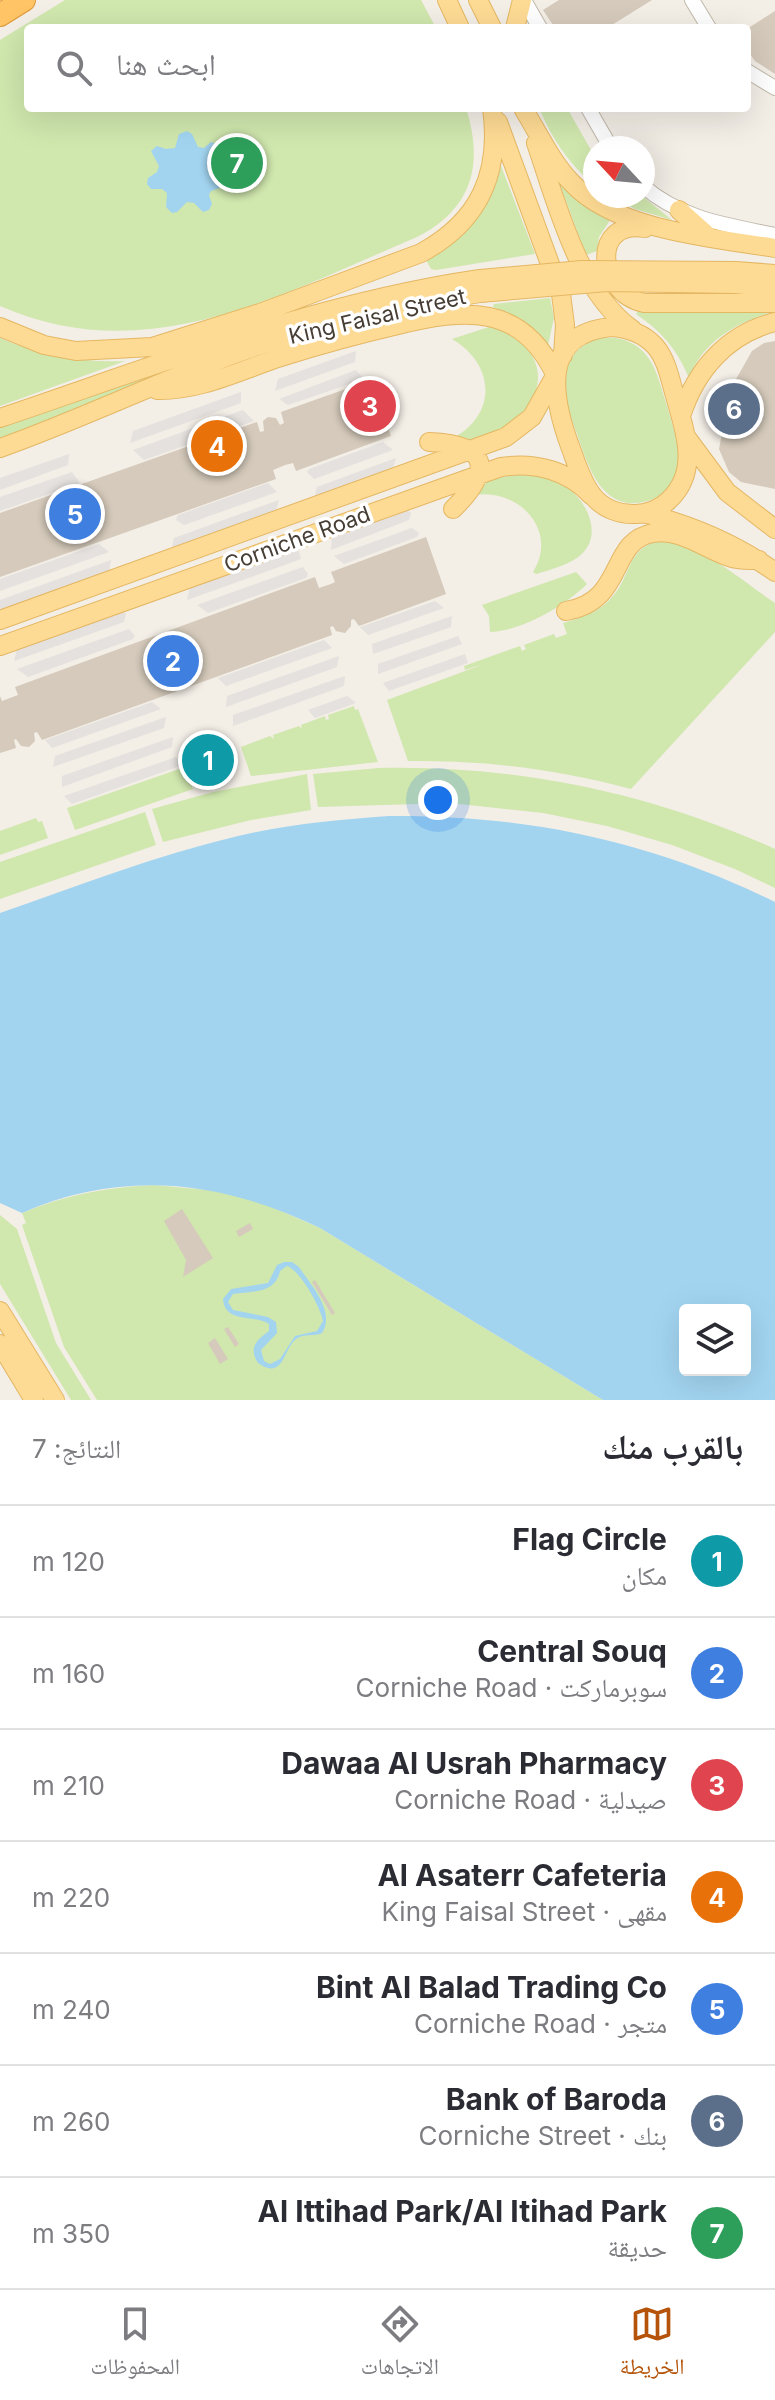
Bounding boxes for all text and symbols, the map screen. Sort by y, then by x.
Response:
search box [24,24,751,112]
icon: search [52,46,96,90]
text: ابحث هنا [116,46,216,82]
pin: 7 [211,133,263,193]
north arrow [583,136,655,208]
street label: King Faisal Street [286,283,468,349]
pin: 3 [344,376,396,436]
pin: 6 [708,379,760,439]
pin: 4 [191,416,243,476]
pin: 5 [49,484,101,544]
street label: Corniche Road [220,500,374,578]
pin: 2 [147,631,199,691]
pin: 1 [182,730,234,790]
your location [418,780,458,820]
map controls [679,1304,751,1376]
button: layers [679,1304,751,1376]
text: بالقرب منك [602,1426,743,1467]
text: النتائج: 7 [32,1433,121,1464]
text: Flag Circle [512,1521,667,1557]
text: 120 m [32,1546,105,1577]
text: 1 [711,1546,723,1577]
text: مكان [621,1560,667,1591]
text: Central Souq [477,1633,667,1669]
text: 160 m [32,1658,105,1689]
text: 2 [709,1658,725,1689]
text: سوبرماركت · Corniche Road [356,1672,667,1703]
text: Dawaa Al Usrah Pharmacy [281,1745,667,1781]
text: 210 m [32,1770,105,1801]
text: 3 [709,1770,725,1801]
text: صيدلية · Corniche Road [394,1784,667,1815]
text: Al Asaterr Cafeteria [377,1857,667,1893]
text: 220 m [32,1882,110,1913]
text: 4 [708,1882,726,1913]
text: مقهى · King Faisal Street [381,1896,667,1927]
text: Bint Al Balad Trading Co [316,1969,667,2005]
text: 240 m [32,1994,111,2025]
text: 5 [709,1994,725,2025]
text: متجر · Corniche Road [414,2008,667,2039]
text: Bank of Baroda [446,2081,667,2117]
text: 260 m [32,2106,110,2137]
text: 6 [709,2106,725,2137]
text: بنك · Corniche Street [419,2120,667,2151]
text: Al Ittihad Park/Al Itihad Park [258,2193,667,2229]
text: 350 m [32,2218,110,2249]
text: 7 [709,2218,725,2249]
text: حديقة [607,2232,667,2263]
tab: المحفوظات [90,2302,180,2388]
tab: الاتجاهات [361,2302,439,2388]
tab: الخريطة [620,2302,685,2388]

